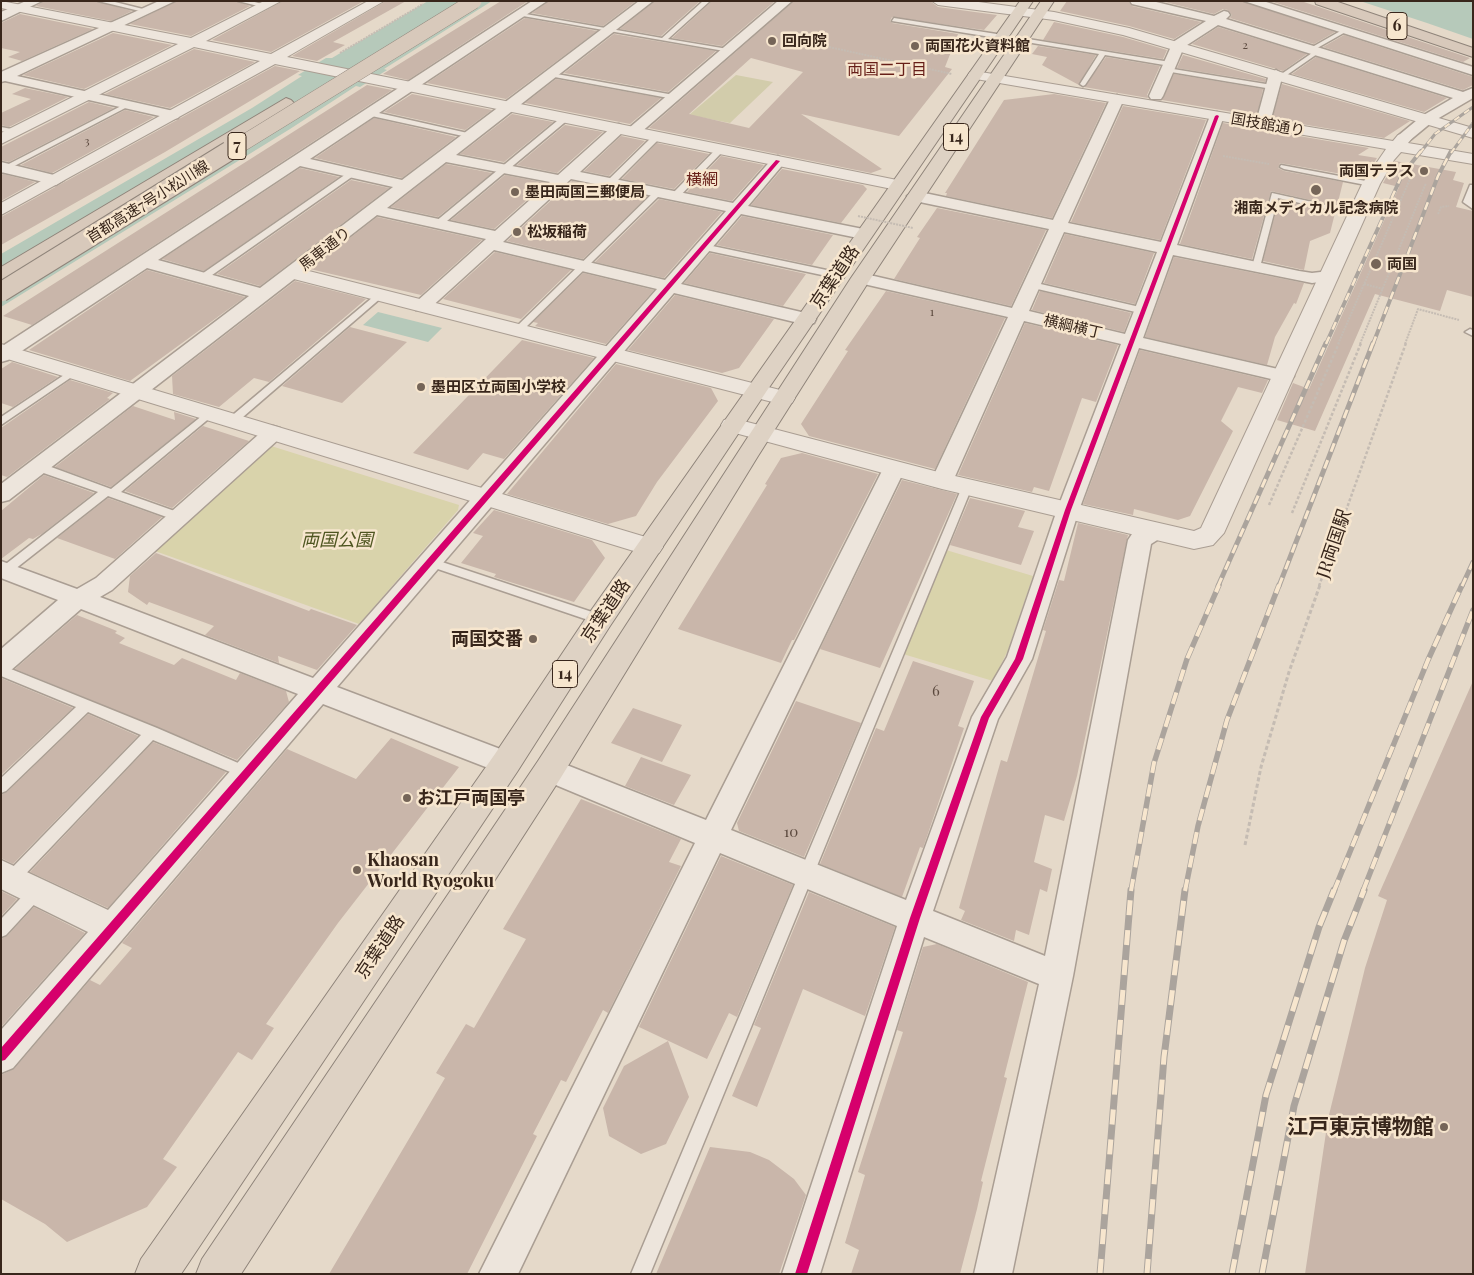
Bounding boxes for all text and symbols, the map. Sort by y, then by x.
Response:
road number: 6 [1387,12,1407,40]
place label: 回向院 [782,32,827,50]
marker: 回向院 [766,35,778,47]
place label: 両国花火資料館 [925,37,1030,55]
house number: 2 [1242,38,1248,52]
marker: 両国花火資料館 [909,40,921,52]
district label: 両国二丁目 [847,60,927,80]
street label: 国技館通り [1230,110,1306,140]
road number: 14 [944,124,968,150]
road number: 7 [228,132,246,160]
house number: 3 [84,134,90,148]
street label: 首都高速7号小松川線 [83,157,213,247]
place label: 両国テラス [1339,162,1414,180]
marker: 両国テラス [1418,165,1430,177]
district label: 横網 [686,170,718,190]
place label: 墨田両国三郵便局 [525,183,645,201]
marker: 湘南メディカル記念病院 [1309,183,1323,197]
marker: 墨田両国三郵便局 [509,186,521,198]
place label: 湘南メディカル記念病院 [1234,199,1398,217]
street label: 馬車通り [296,223,354,275]
place label: 松坂稲荷 [527,223,587,241]
marker: 松坂稲荷 [511,226,523,238]
street label: 京葉道路 [806,241,864,313]
place label: 両国 [1387,255,1417,273]
marker: 両国 [1369,257,1383,271]
house number: 1 [930,305,934,319]
street label: 横綱横丁 [1042,311,1104,343]
place label: 墨田区立両国小学校 [431,378,566,396]
marker: 墨田区立両国小学校 [415,381,427,393]
street label: JR両国駅 [1312,507,1356,581]
park label: 両国公園 [301,529,373,551]
street label: 京葉道路 [577,575,635,647]
place label: 両国交番 [451,628,523,650]
marker: 両国交番 [527,633,539,645]
road number: 14 [552,661,578,688]
house number: 6 [932,682,940,700]
place label: お江戸両国亭 [417,787,525,809]
marker: お江戸両国亭 [401,792,413,804]
house number: 10 [784,823,798,841]
place label: Khaosan World Ryogoku [367,849,494,892]
marker: Khaosan World Ryogoku [351,864,363,876]
street label: 京葉道路 [351,911,409,983]
place label: 江戸東京博物館 [1287,1114,1434,1140]
marker: 江戸東京博物館 [1438,1121,1450,1133]

